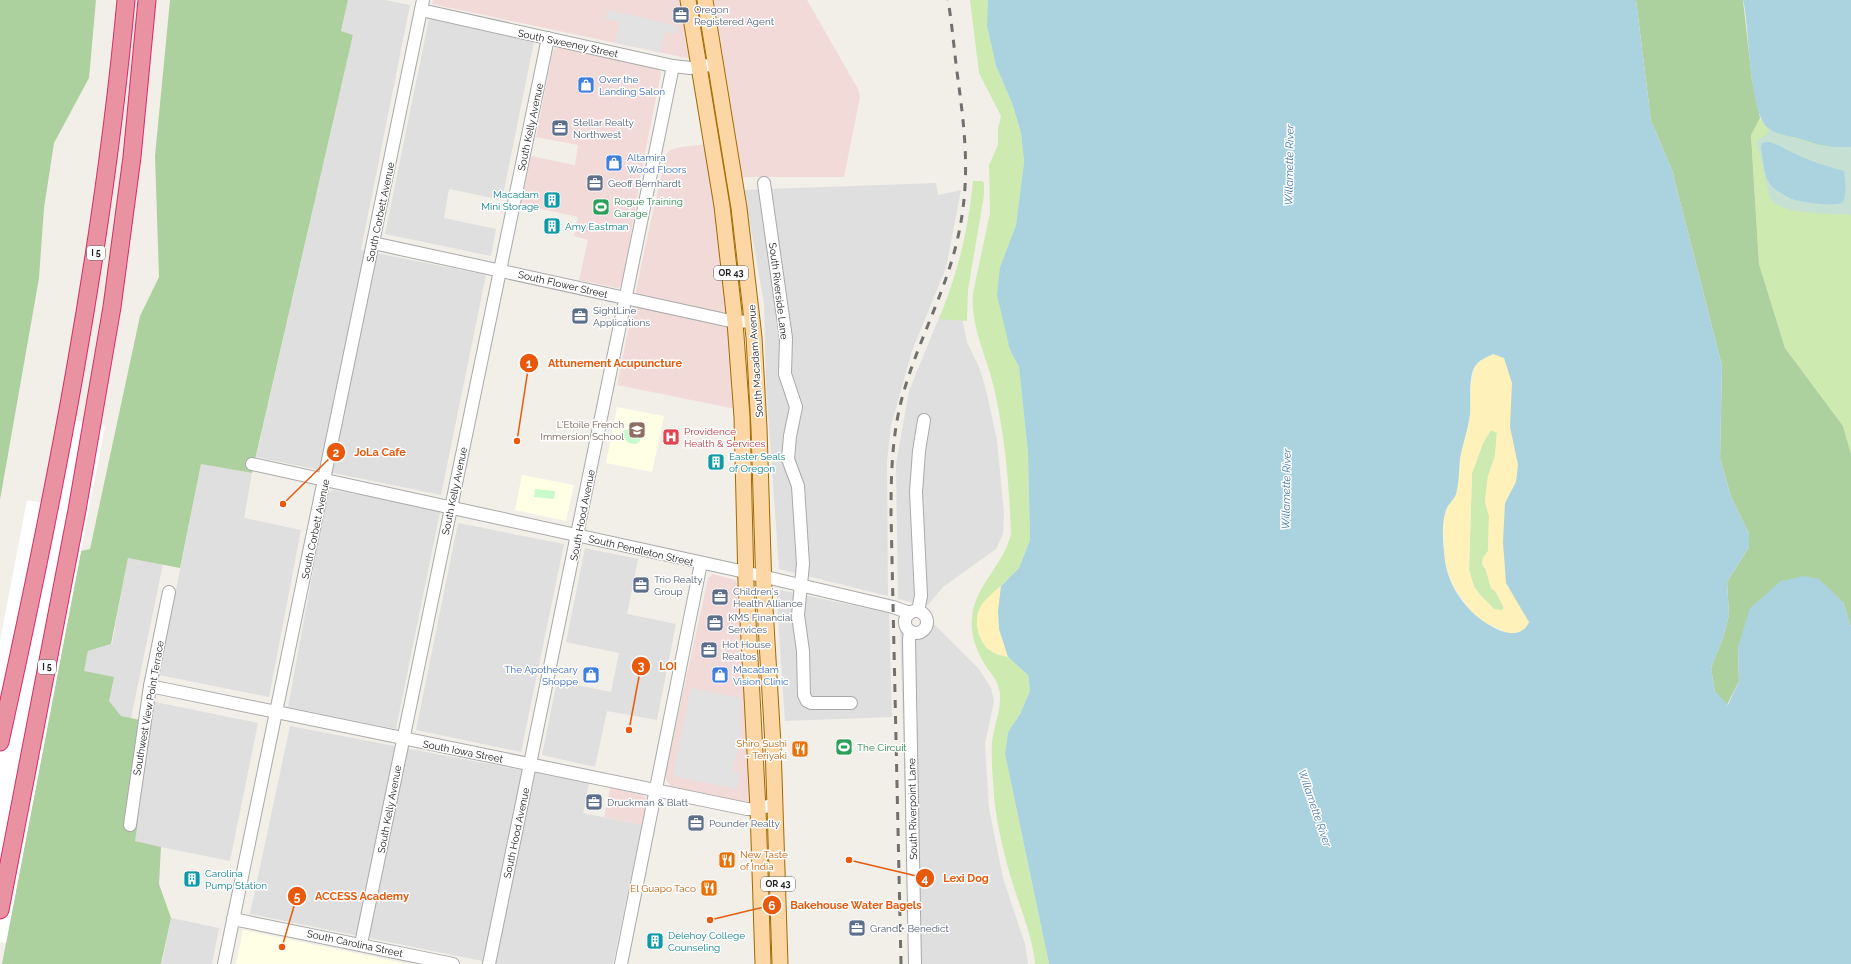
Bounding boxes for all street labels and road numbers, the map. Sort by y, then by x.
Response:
street label: South Sweeney Street [517,27,620,60]
street label: South Kelly Avenue [516,82,545,172]
street label: South Corbett Avenue [365,161,397,263]
street label: South Riverside Lane [767,242,790,340]
road number: I 5 [87,246,105,260]
road number: OR 43 [714,266,748,280]
street label: South Flower Street [517,269,609,300]
street label: South Macadam Avenue [746,304,765,418]
street label: South Kelly Avenue [440,446,469,536]
street label: South Hood Avenue [568,469,597,562]
street label: South Corbett Avenue [300,478,332,580]
street label: South Pendleton Street [587,533,695,568]
street label: Southwest View Point Terrace [131,640,166,776]
road number: I 5 [38,660,56,674]
street label: South Iowa Street [422,738,505,765]
street label: South Riverpoint Lane [906,758,919,860]
street label: South Kelly Avenue [376,764,403,854]
street label: South Hood Avenue [501,787,532,879]
road number: OR 43 [761,877,795,891]
street label: South Carolina Street [306,928,404,959]

